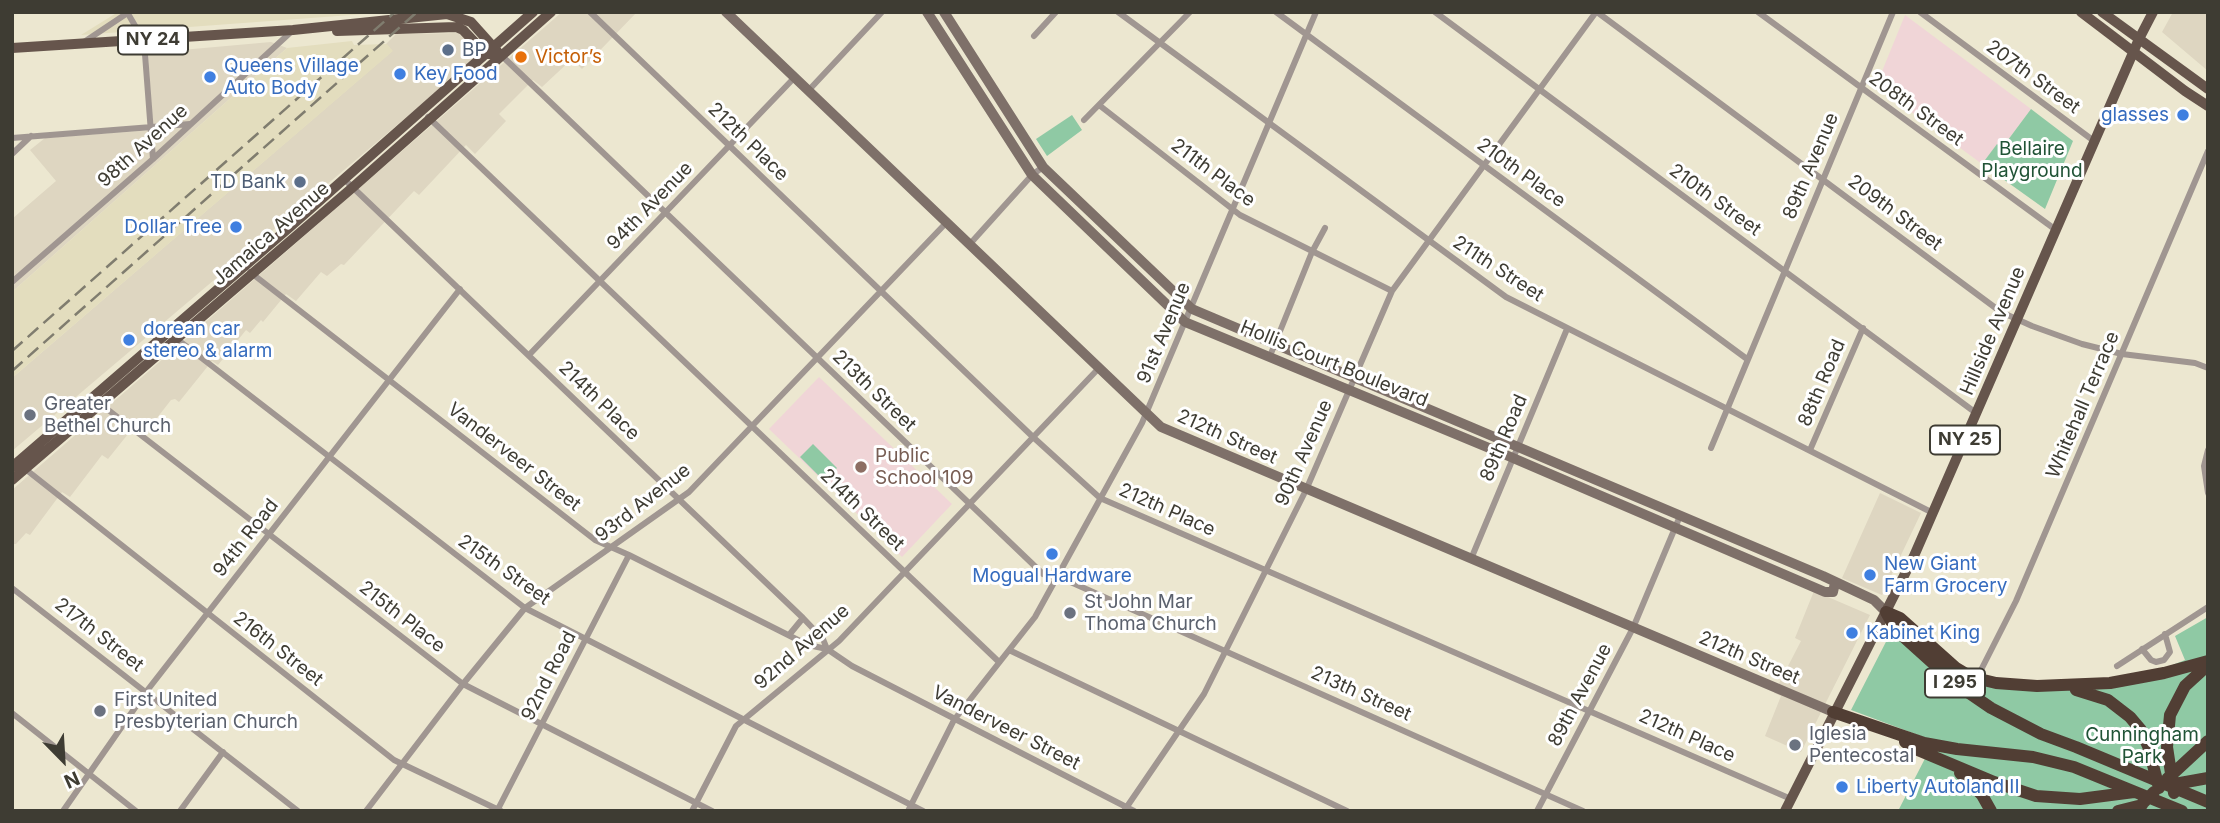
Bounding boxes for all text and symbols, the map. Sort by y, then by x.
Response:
road number: NY 24 [118,26,188,55]
street label: 207th Street [1982,35,2084,119]
place label: BP [462,39,487,61]
marker: BP [440,42,456,58]
place label: Victor’s [535,46,602,68]
marker: Victor’s [513,49,529,65]
place label: Queens Village Auto Body [224,55,359,99]
place label: Key Food [414,63,498,85]
marker: Key Food [392,66,408,82]
street label: 208th Street [1864,67,1968,151]
marker: Queens Village Auto Body [202,69,218,85]
street label: 212th Place [703,98,793,186]
street label: 98th Avenue [93,100,193,192]
place label: glasses [2101,104,2169,126]
marker: glasses [2175,107,2191,123]
street label: 89th Avenue [1778,109,1844,223]
street label: 210th Place [1472,133,1570,213]
street label: 211th Place [1166,134,1260,212]
park label: Bellaire Playground [1981,138,2083,182]
street label: 94th Avenue [602,157,698,255]
street label: 210th Street [1665,159,1765,241]
street label: 209th Street [1843,170,1947,256]
place label: TD Bank [210,171,286,193]
marker: TD Bank [292,174,308,190]
street label: Jamaica Avenue [208,177,334,291]
place label: Dollar Tree [124,216,222,238]
marker: Dollar Tree [228,219,244,235]
street label: 211th Street [1448,231,1548,307]
street label: Hillside Avenue [1956,263,2030,399]
street label: 91st Avenue [1132,279,1196,387]
street label: Hollis Court Boulevard [1237,316,1431,412]
place label: dorean car stereo & alarm [143,318,272,362]
street label: Whitehall Terrace [2042,328,2124,482]
marker: dorean car stereo & alarm [121,332,137,348]
street label: 88th Road [1794,336,1850,430]
street label: 213th Street [827,345,921,437]
street label: 214th Place [554,357,644,445]
street label: 89th Road [1475,391,1533,485]
place label: Greater Bethel Church [44,393,171,437]
street label: 90th Avenue [1270,396,1338,510]
street label: Vanderveer Street [443,398,585,516]
street label: 212th Street [1173,405,1281,469]
marker: Greater Bethel Church [22,407,38,423]
road number: NY 25 [1930,426,2000,454]
place label: Public School 109 [875,445,974,489]
street label: 93rd Avenue [591,459,695,547]
marker: Public School 109 [853,459,869,475]
street label: 214th Street [815,464,909,556]
street label: 212th Place [1115,479,1219,541]
street label: 94th Road [208,494,284,582]
street label: 215th Street [454,530,554,610]
marker: Mogual Hardware [1044,546,1060,562]
place label: New Giant Farm Grocery [1884,553,2007,597]
place label: Mogual Hardware [972,565,1132,587]
marker: New Giant Farm Grocery [1862,567,1878,583]
street label: 215th Place [354,576,450,658]
place label: St John Mar Thoma Church [1084,591,1217,635]
street label: 217th Street [50,593,148,677]
street label: 92nd Avenue [750,600,854,694]
marker: St John Mar Thoma Church [1062,605,1078,621]
street label: 216th Street [229,607,327,691]
place label: Kabinet King [1866,622,1980,644]
marker: Kabinet King [1844,625,1860,641]
street label: 92nd Road [517,627,581,725]
street label: 212th Street [1695,627,1803,689]
street label: 89th Avenue [1543,640,1617,750]
street label: 213th Street [1307,662,1415,726]
road number: I 295 [1925,668,1985,698]
street label: Vanderveer Street [928,681,1084,775]
place label: First United Presbyterian Church [114,689,298,733]
marker: First United Presbyterian Church [92,703,108,719]
street label: 212th Place [1635,705,1739,767]
place label: Iglesia Pentecostal [1809,723,1914,767]
park label: Cunningham Park [2085,724,2199,768]
north arrow [28,725,98,795]
marker: Iglesia Pentecostal [1787,737,1803,753]
text: N [60,766,83,793]
place label: Liberty Autoland II [1856,776,2020,798]
marker: Liberty Autoland II [1834,779,1850,795]

